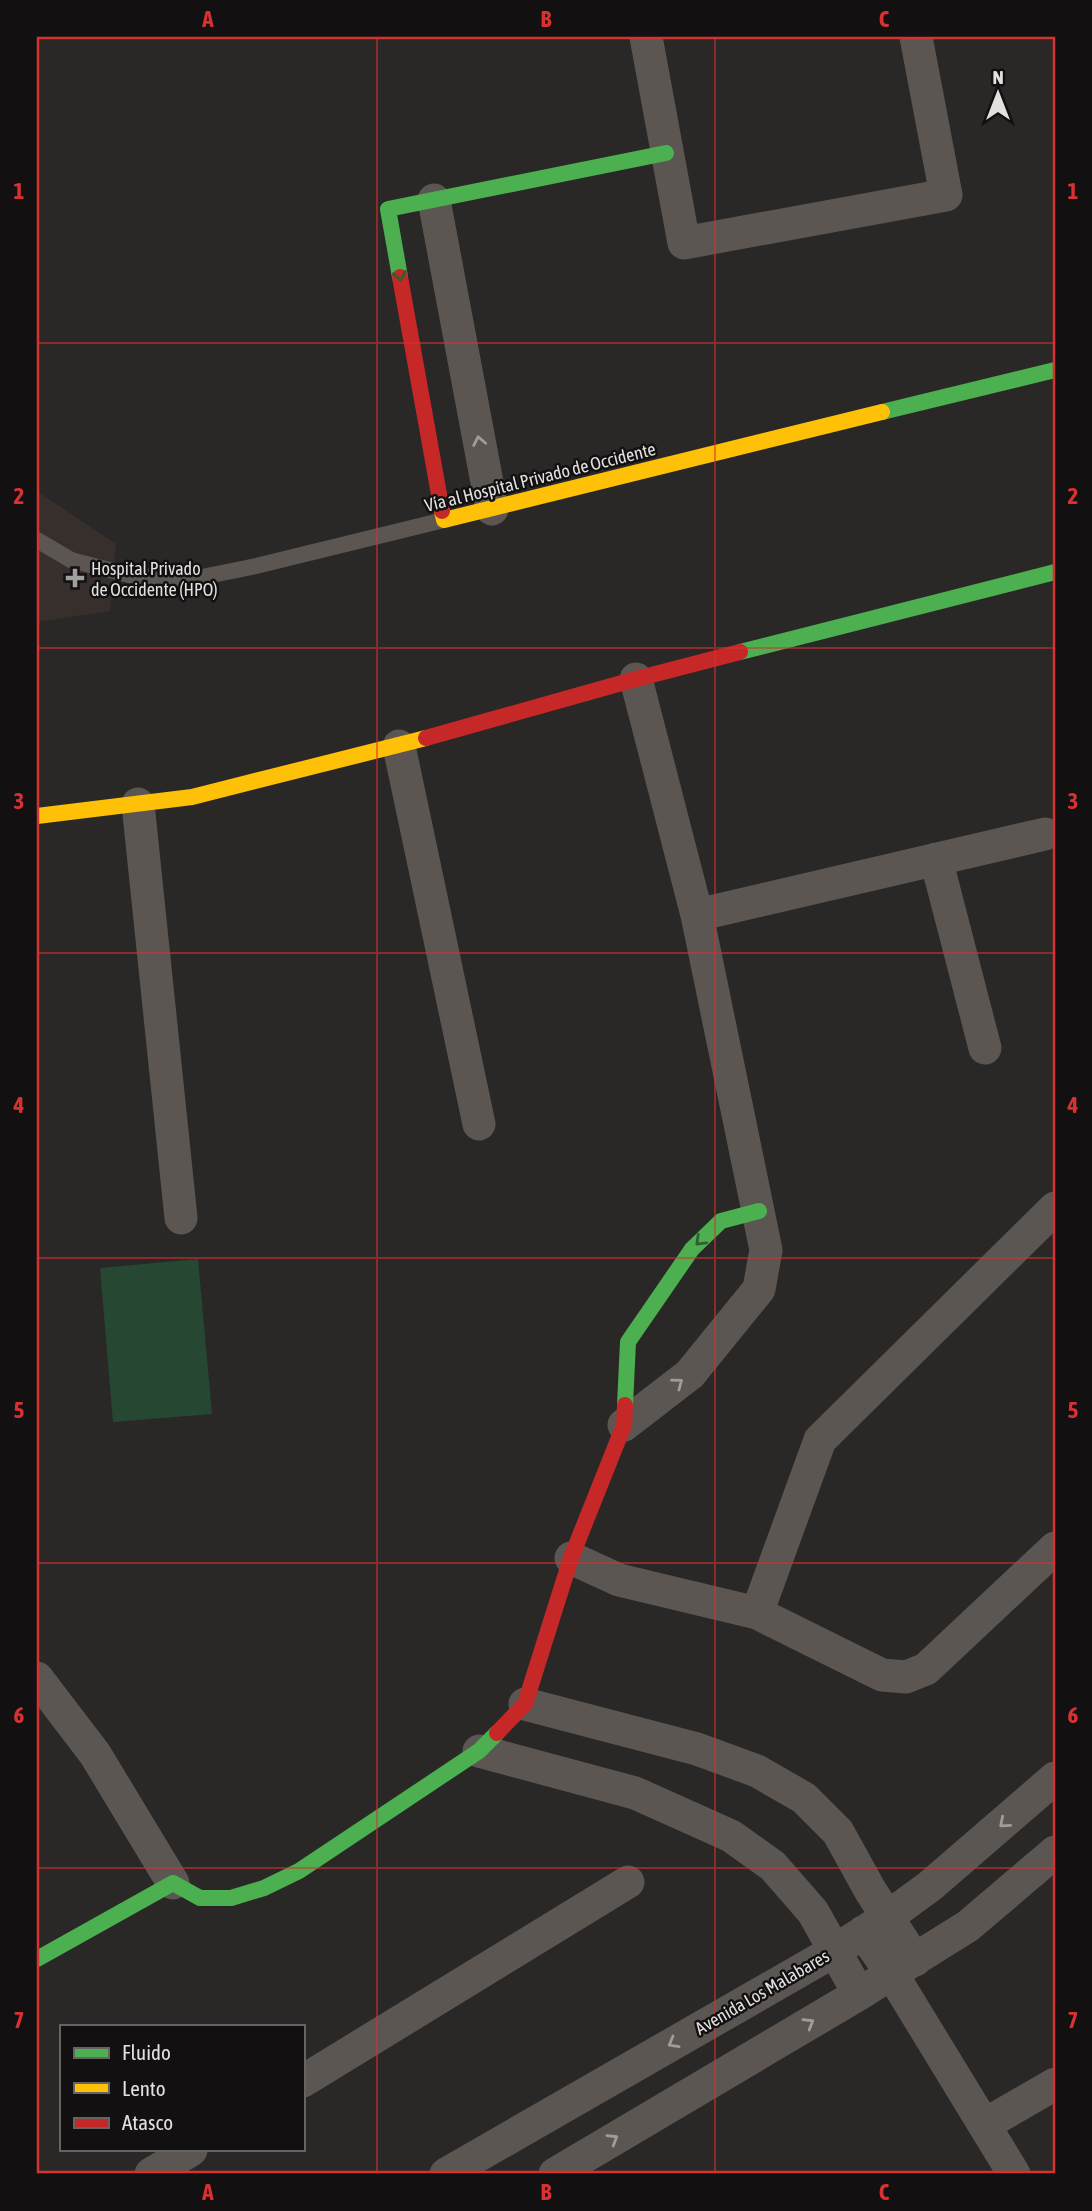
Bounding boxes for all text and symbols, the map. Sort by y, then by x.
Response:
text: A [201,6,214,32]
text: B [541,6,552,32]
text: C [879,6,890,32]
north arrow [962,60,1032,130]
text: N [992,66,1004,88]
text: 1 [14,178,25,204]
text: 1 [1068,178,1079,204]
one-way arrow [392,270,407,282]
one-way arrow [472,435,487,447]
street label: Vía al Hospital Privado de Occidente [422,438,658,516]
text: 2 [14,483,24,509]
text: 2 [1068,483,1078,509]
place label: Hospital Privado de Occidente (HPO) [91,558,218,600]
marker: Hospital Privado de Occidente (HPO) [65,568,85,588]
text: 3 [14,788,24,814]
text: 3 [1068,788,1078,814]
text: 4 [13,1092,25,1118]
text: 4 [1067,1092,1079,1118]
one-way arrow [695,1233,708,1246]
one-way arrow [670,1379,683,1392]
text: 5 [14,1397,25,1423]
text: 5 [1068,1397,1079,1423]
text: 6 [14,1702,25,1728]
text: 6 [1068,1702,1079,1728]
one-way arrow [999,1815,1012,1827]
street label: Avenida Los Malabares [691,1945,833,2039]
text: 7 [14,2007,24,2033]
text: 7 [1068,2007,1078,2033]
one-way arrow [802,2019,815,2032]
legend [60,2025,304,2152]
one-way arrow [667,2035,680,2048]
text: Fluido [122,2040,171,2064]
text: Lento [122,2076,166,2100]
text: Atasco [122,2110,173,2134]
one-way arrow [606,2135,619,2148]
text: A [201,2179,214,2205]
text: B [541,2179,552,2205]
text: C [879,2179,890,2205]

